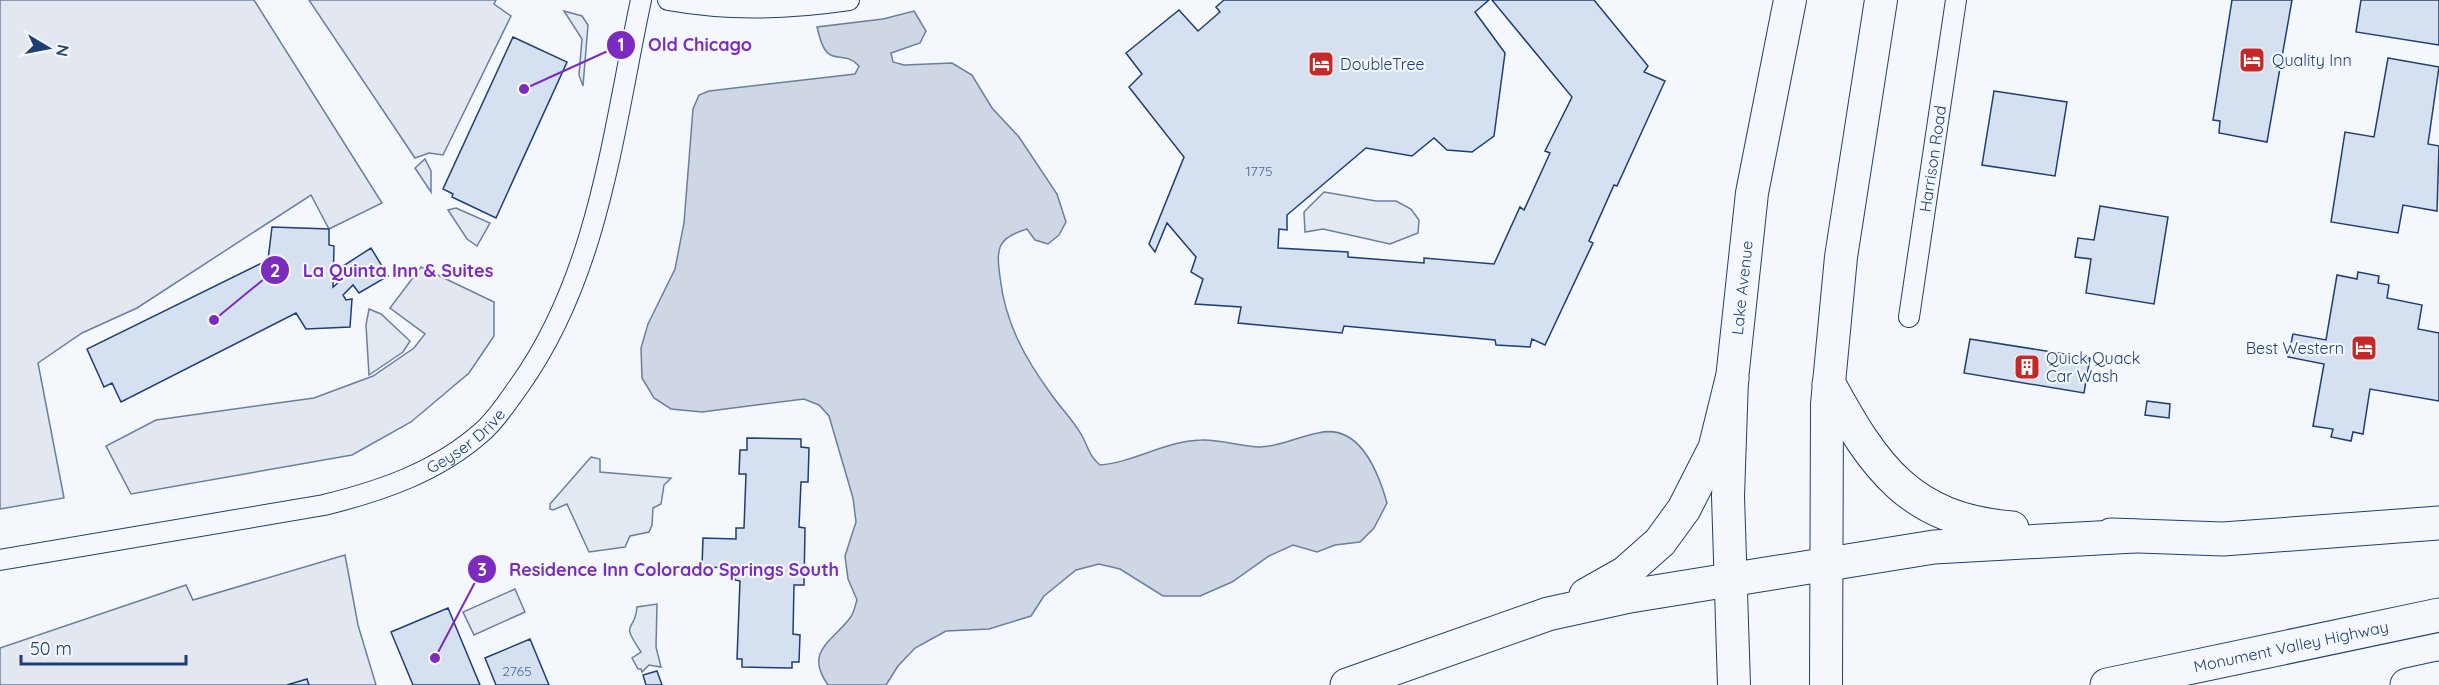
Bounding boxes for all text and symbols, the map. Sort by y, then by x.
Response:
north arrow [18,18,78,78]
callout: Old Chicago [606,27,764,63]
text: 1 [617,33,625,56]
text: Old Chicago [648,33,752,56]
text: N [52,43,74,58]
hotel icon: Quality Inn [2237,45,2267,75]
hotel icon: DoubleTree [1306,49,1336,79]
place label: Quality Inn [2272,50,2352,70]
place label: DoubleTree [1340,54,1425,74]
street label: Harrison Road [1915,104,1950,213]
house number: 1775 [1245,162,1273,180]
street label: Lake Avenue [1727,240,1757,336]
callout: La Quinta Inn & Suites [260,252,505,288]
text: 2 [270,259,280,282]
text: La Quinta Inn & Suites [303,259,494,282]
hotel icon: Best Western [2349,333,2379,363]
place label: Best Western [2246,338,2344,358]
place label: Quick Quack Car Wash [2046,348,2140,386]
building icon: Quick Quack Car Wash [2012,352,2042,382]
street label: Geyser Drive [423,404,509,478]
callout: Residence Inn Colorado Springs South [467,551,851,587]
text: 3 [477,558,487,581]
text: Residence Inn Colorado Springs South [509,558,839,581]
street label: Monument Valley Highway [2192,616,2390,676]
scale bar [21,628,186,666]
text: 50 m [30,637,72,660]
house number: 2765 [502,662,532,680]

